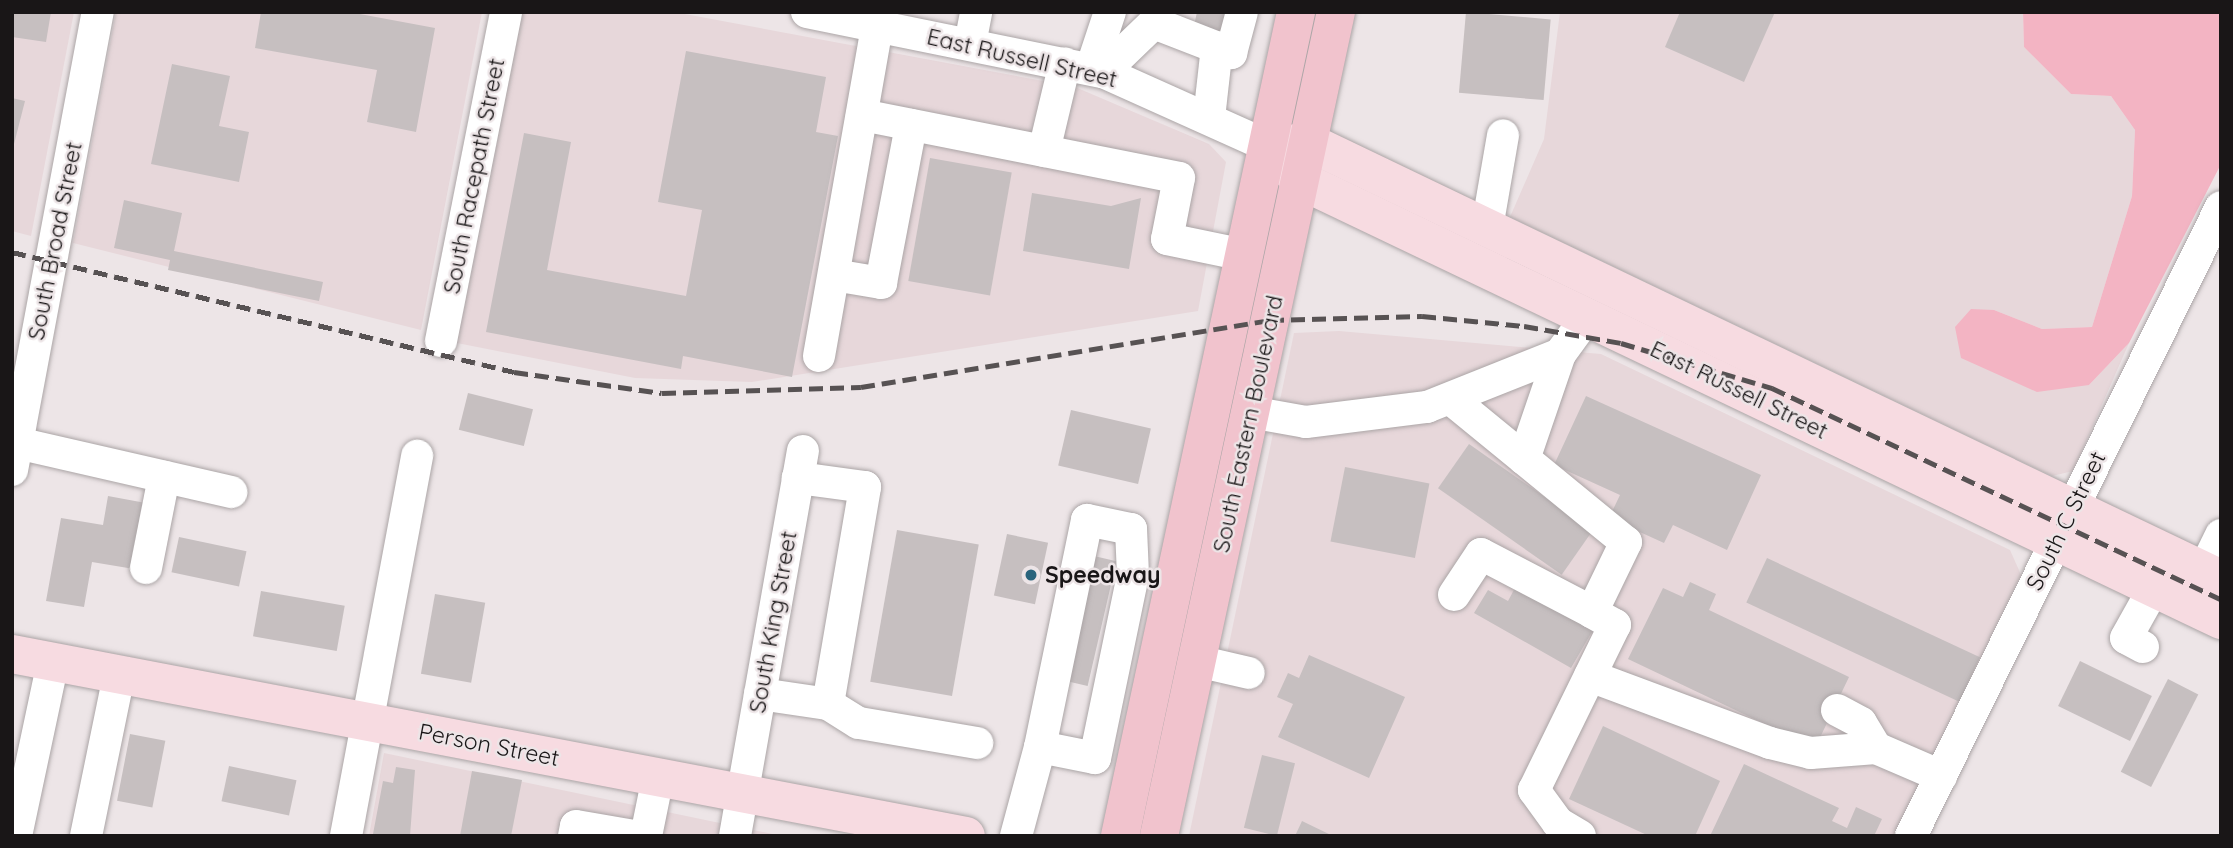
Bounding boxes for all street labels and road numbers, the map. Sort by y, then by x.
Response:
street label: East Russell Street [924,23,1120,93]
street label: South Racepath Street [438,56,510,296]
street label: South Broad Street [22,140,88,342]
street label: South Eastern Boulevard [1207,293,1289,555]
street label: East Russell Street [1646,335,1832,445]
street label: South C Street [2020,447,2112,595]
street label: South King Street [743,529,803,715]
street label: Person Street [416,718,562,772]

